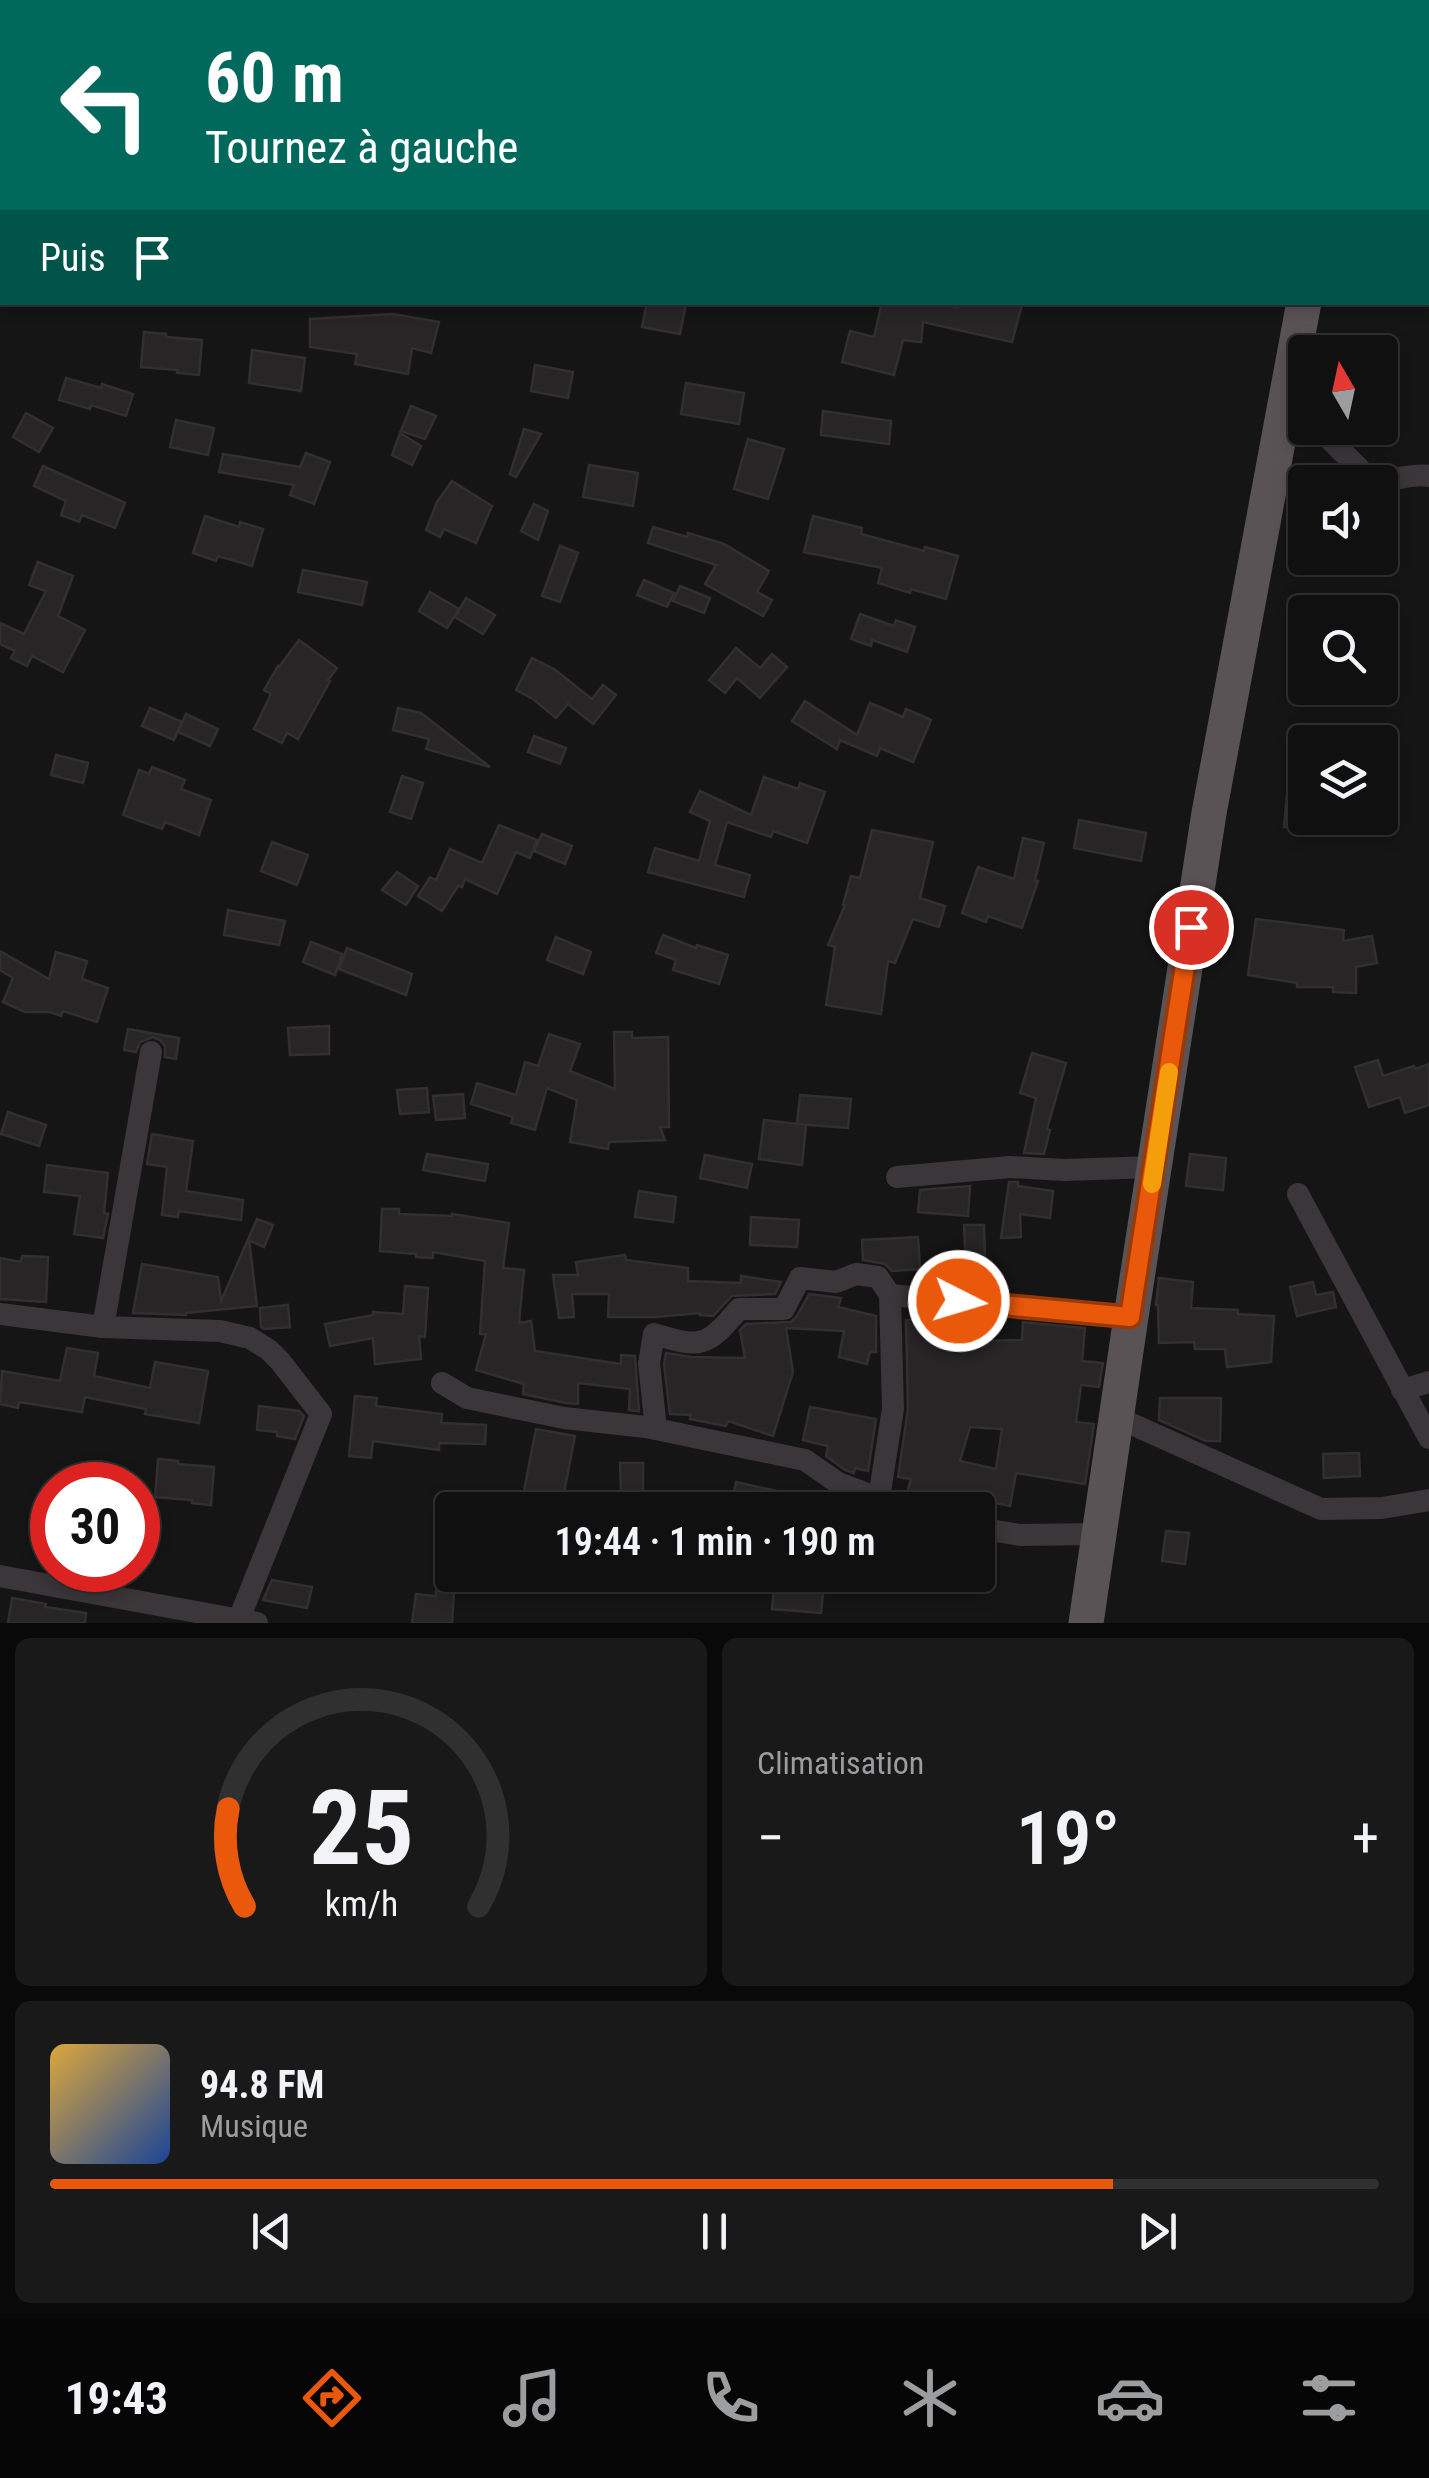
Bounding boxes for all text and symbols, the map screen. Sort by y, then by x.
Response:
text: 60 m [205,37,344,119]
icon: left [40,40,170,170]
text: Tournez à gauche [205,121,518,174]
icon: arrive [125,230,180,285]
text: Puis [40,236,105,280]
north arrow [1288,335,1398,445]
map controls [1288,335,1398,835]
button: sound [1288,465,1398,575]
button: search [1288,595,1398,705]
button: layers [1288,725,1398,835]
pin [1149,885,1234,970]
icon: arrive [1164,900,1219,955]
position arrow [907,1249,1011,1353]
speed limit sign: 30 [30,1462,160,1592]
text: 19:44 · 1 min · 190 m [555,1520,875,1564]
text: Climatisation [757,1744,924,1782]
text: 25 [308,1768,414,1889]
text: 19° [1016,1794,1120,1882]
text: − [757,1806,785,1870]
text: + [1352,1806,1379,1870]
text: km/h [324,1883,398,1925]
text: 94.8 FM [200,2063,324,2107]
text: Musique [200,2107,308,2145]
icon: previous [244,2204,299,2259]
icon: pause [687,2204,742,2259]
icon: next [1130,2204,1185,2259]
icon: directions [297,2363,367,2433]
icon: music [497,2363,567,2433]
icon: phone [696,2363,766,2433]
icon: climate [895,2363,965,2433]
icon: car [1095,2363,1165,2433]
icon: filters [1294,2363,1364,2433]
text: 19:43 [65,2372,168,2425]

